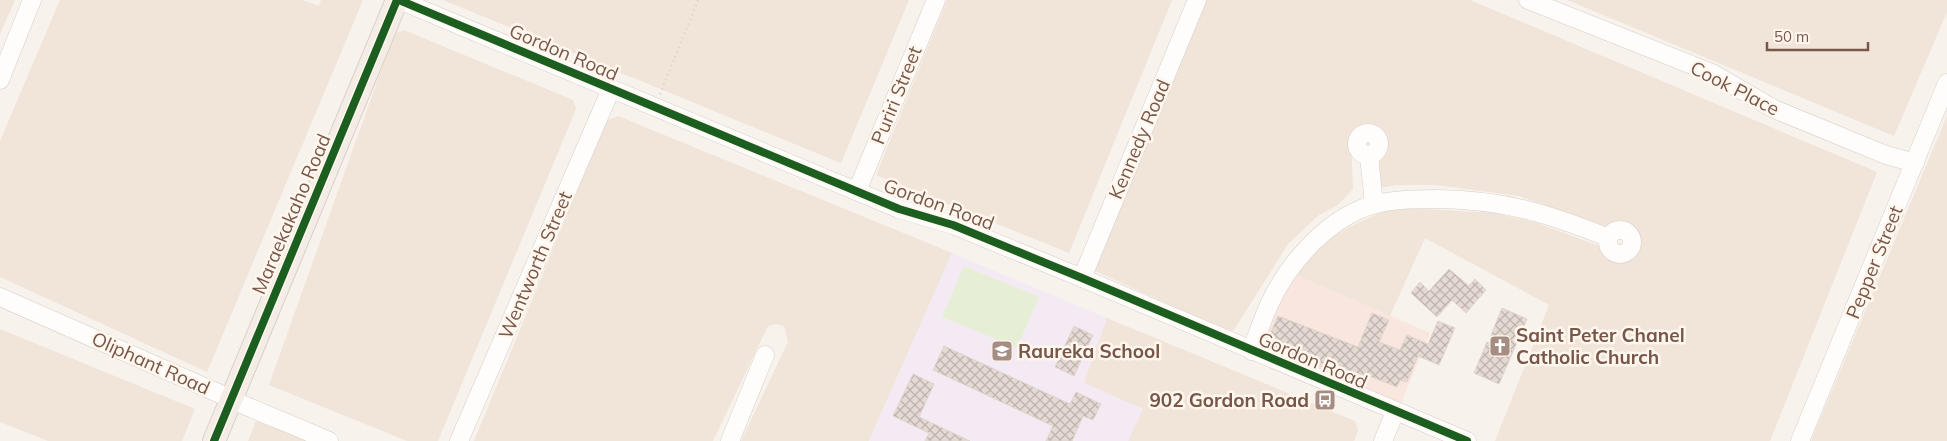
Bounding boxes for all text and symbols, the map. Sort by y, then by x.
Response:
street label: Gordon Road [506,18,622,86]
scale bar [1767,20,1868,52]
text: 50 m [1774,27,1809,46]
street label: Puriri Street [865,42,927,148]
street label: Cook Place [1687,55,1783,121]
street label: Kennedy Road [1103,75,1175,203]
street label: Maraekakaho Road [246,130,336,298]
street label: Gordon Road [880,173,998,235]
street label: Wentworth Street [493,187,577,342]
street label: Pepper Street [1840,202,1908,322]
place label: Saint Peter Chanel Catholic Church [1516,323,1685,369]
street label: Oliphant Road [88,326,214,400]
street label: Gordon Road [1255,326,1371,394]
church icon: Saint Peter Chanel Catholic Church [1488,334,1512,358]
school or university icon: Raureka School [990,339,1014,363]
place label: Raureka School [1018,339,1160,363]
place label: 902 Gordon Road [1149,388,1309,412]
bus stop icon: 902 Gordon Road [1313,388,1337,412]

